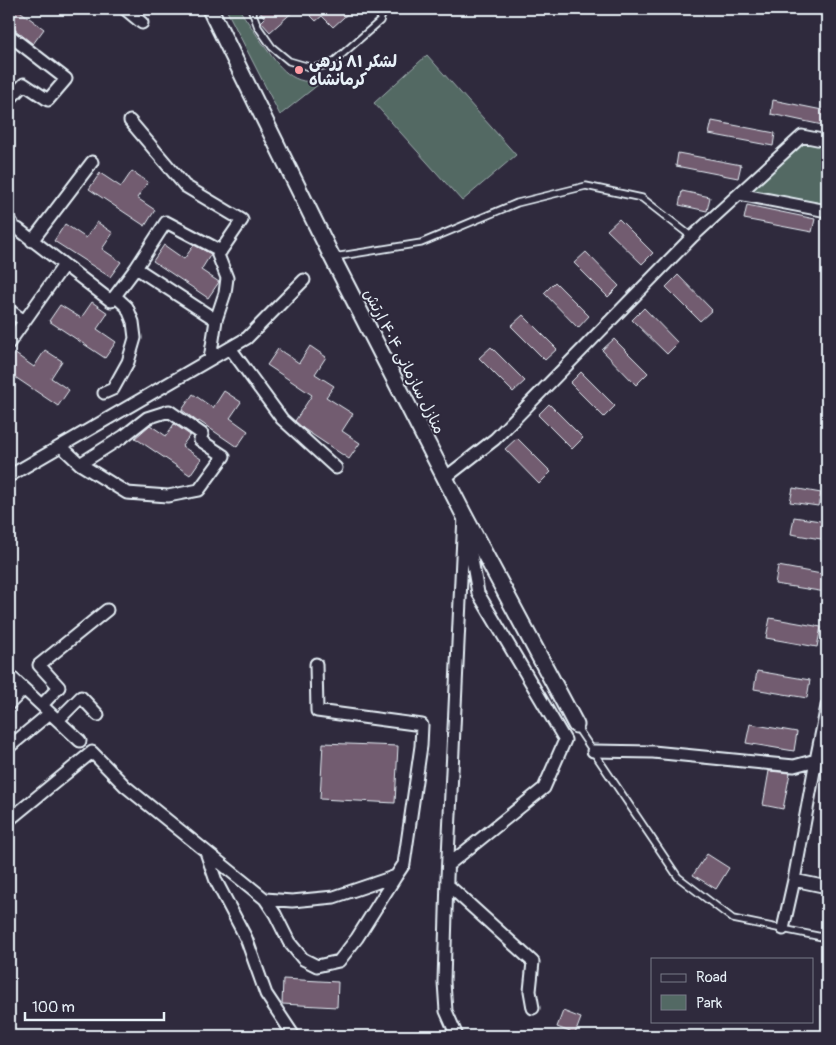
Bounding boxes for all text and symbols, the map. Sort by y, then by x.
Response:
place label: لشکر ۸۱ زرهی کرمانشاه [309,52,397,90]
marker: لشکر ۸۱ زرهی کرمانشاه [293,64,305,76]
street label: منازل سازمانی ۴۰۴ ارتش [359,286,449,437]
legend [651,958,814,1022]
text: Road [696,968,727,987]
scale bar [25,990,164,1022]
text: Park [696,994,723,1013]
text: 100 m [32,998,75,1017]

